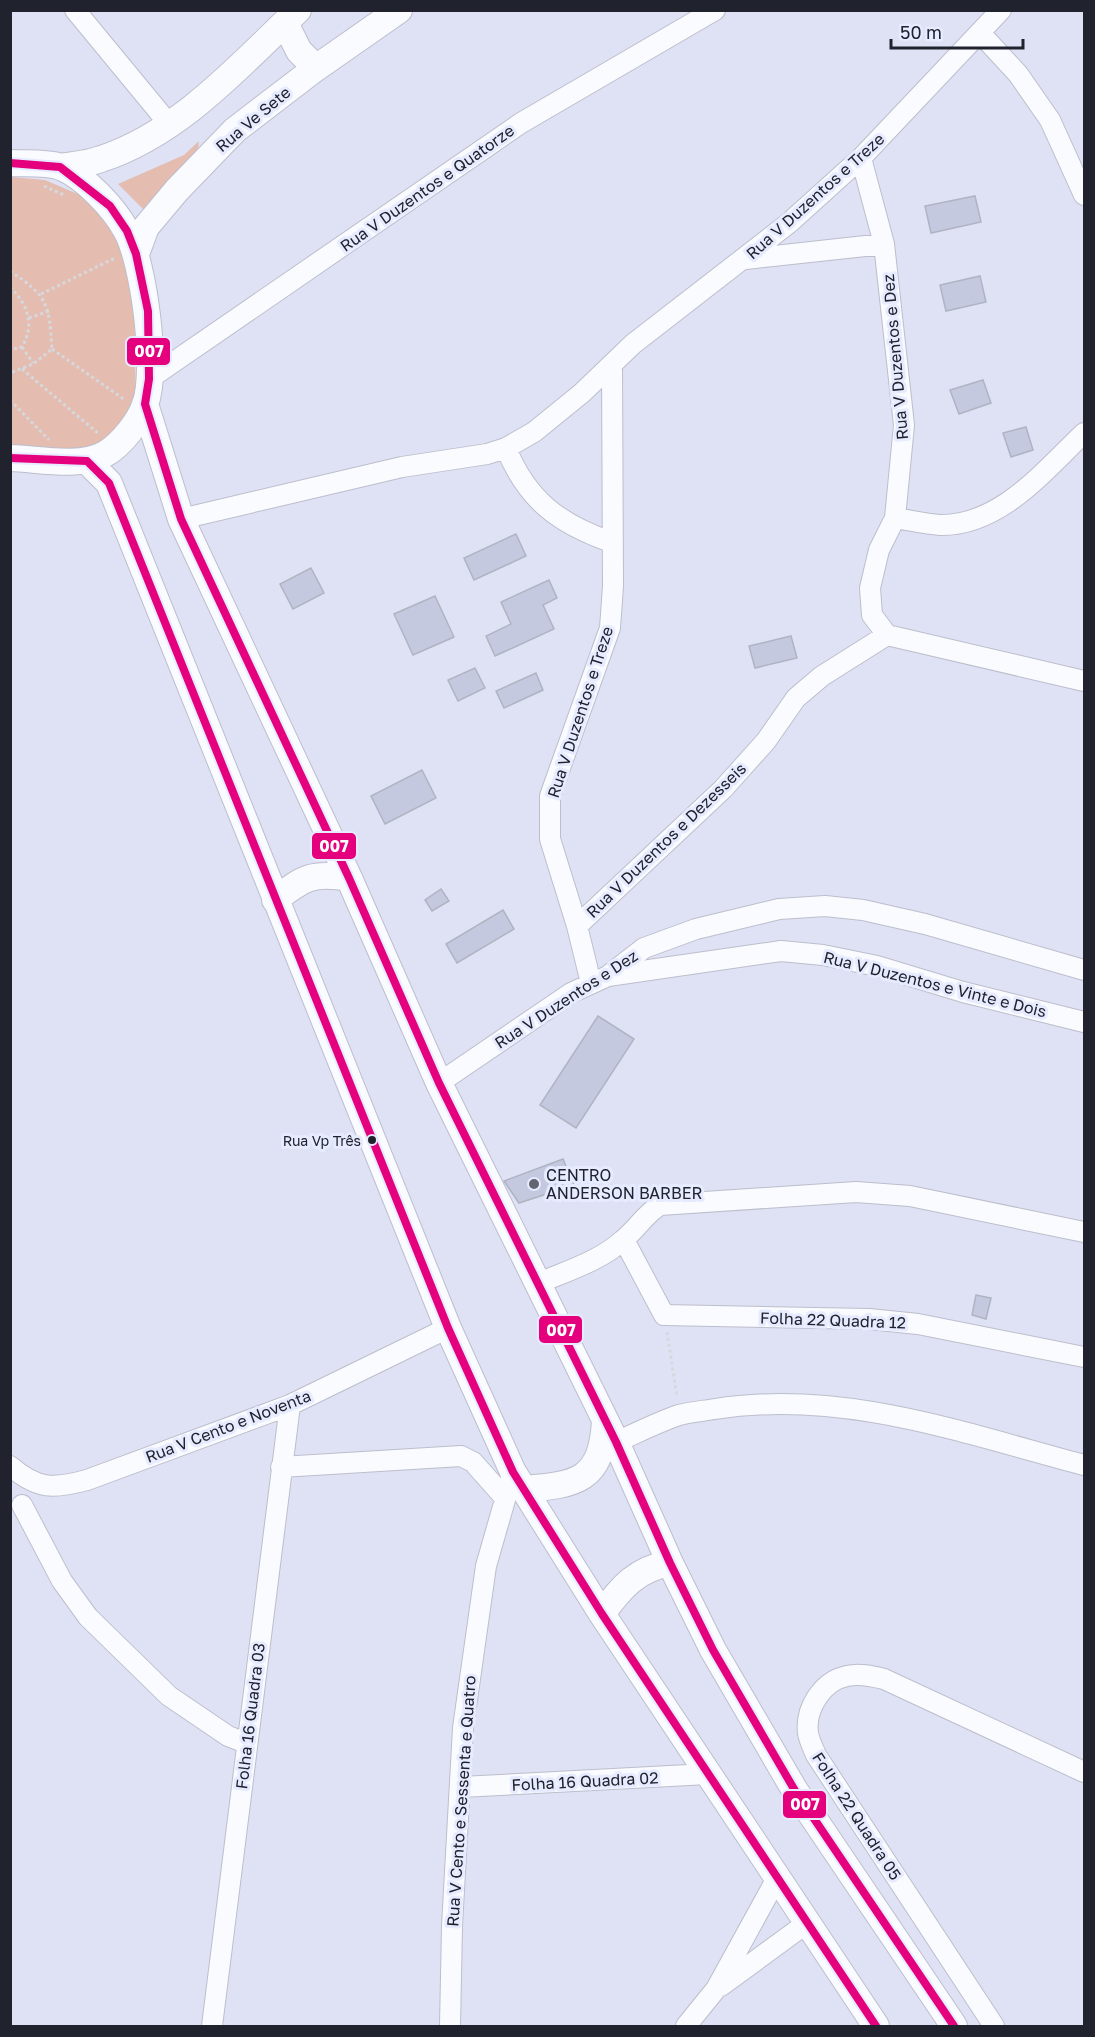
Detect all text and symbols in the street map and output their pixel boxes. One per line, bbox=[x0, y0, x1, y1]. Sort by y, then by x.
scale bar bbox=[891, 12, 1023, 50]
text: 50 m bbox=[900, 21, 942, 43]
street label: Rua Ve Sete bbox=[212, 82, 294, 156]
street label: Rua V Duzentos e Quatorze bbox=[336, 120, 518, 256]
street label: Rua V Duzentos e Treze bbox=[742, 129, 888, 263]
street label: Rua V Duzentos e Dez bbox=[878, 273, 912, 441]
line badge: 007 bbox=[126, 337, 171, 366]
text: 007 bbox=[134, 341, 164, 361]
street label: Rua V Duzentos e Treze bbox=[543, 624, 617, 800]
street label: Rua V Duzentos e Dezesseis bbox=[582, 758, 750, 922]
line badge: 007 bbox=[311, 832, 357, 860]
text: 007 bbox=[319, 836, 349, 856]
street label: Rua V Duzentos e Dez bbox=[491, 945, 641, 1053]
street label: Rua V Duzentos e Vinte e Dois bbox=[821, 947, 1049, 1021]
place label: Rua Vp Três bbox=[283, 1132, 361, 1149]
marker: Rua Vp Três bbox=[366, 1134, 378, 1146]
place label: CENTRO ANDERSON BARBER bbox=[546, 1165, 702, 1203]
marker: CENTRO ANDERSON BARBER bbox=[527, 1177, 541, 1191]
street label: Folha 22 Quadra 12 bbox=[760, 1307, 906, 1333]
line badge: 007 bbox=[538, 1315, 583, 1344]
text: 007 bbox=[546, 1320, 576, 1340]
street label: Rua V Cento e Noventa bbox=[142, 1385, 314, 1467]
street label: Folha 16 Quadra 03 bbox=[231, 1642, 269, 1790]
street label: Rua V Cento e Sessenta e Quatro bbox=[442, 1675, 480, 1927]
street label: Folha 22 Quadra 05 bbox=[808, 1748, 906, 1884]
street label: Folha 16 Quadra 02 bbox=[511, 1767, 659, 1795]
line badge: 007 bbox=[782, 1790, 827, 1819]
text: 007 bbox=[790, 1794, 820, 1814]

